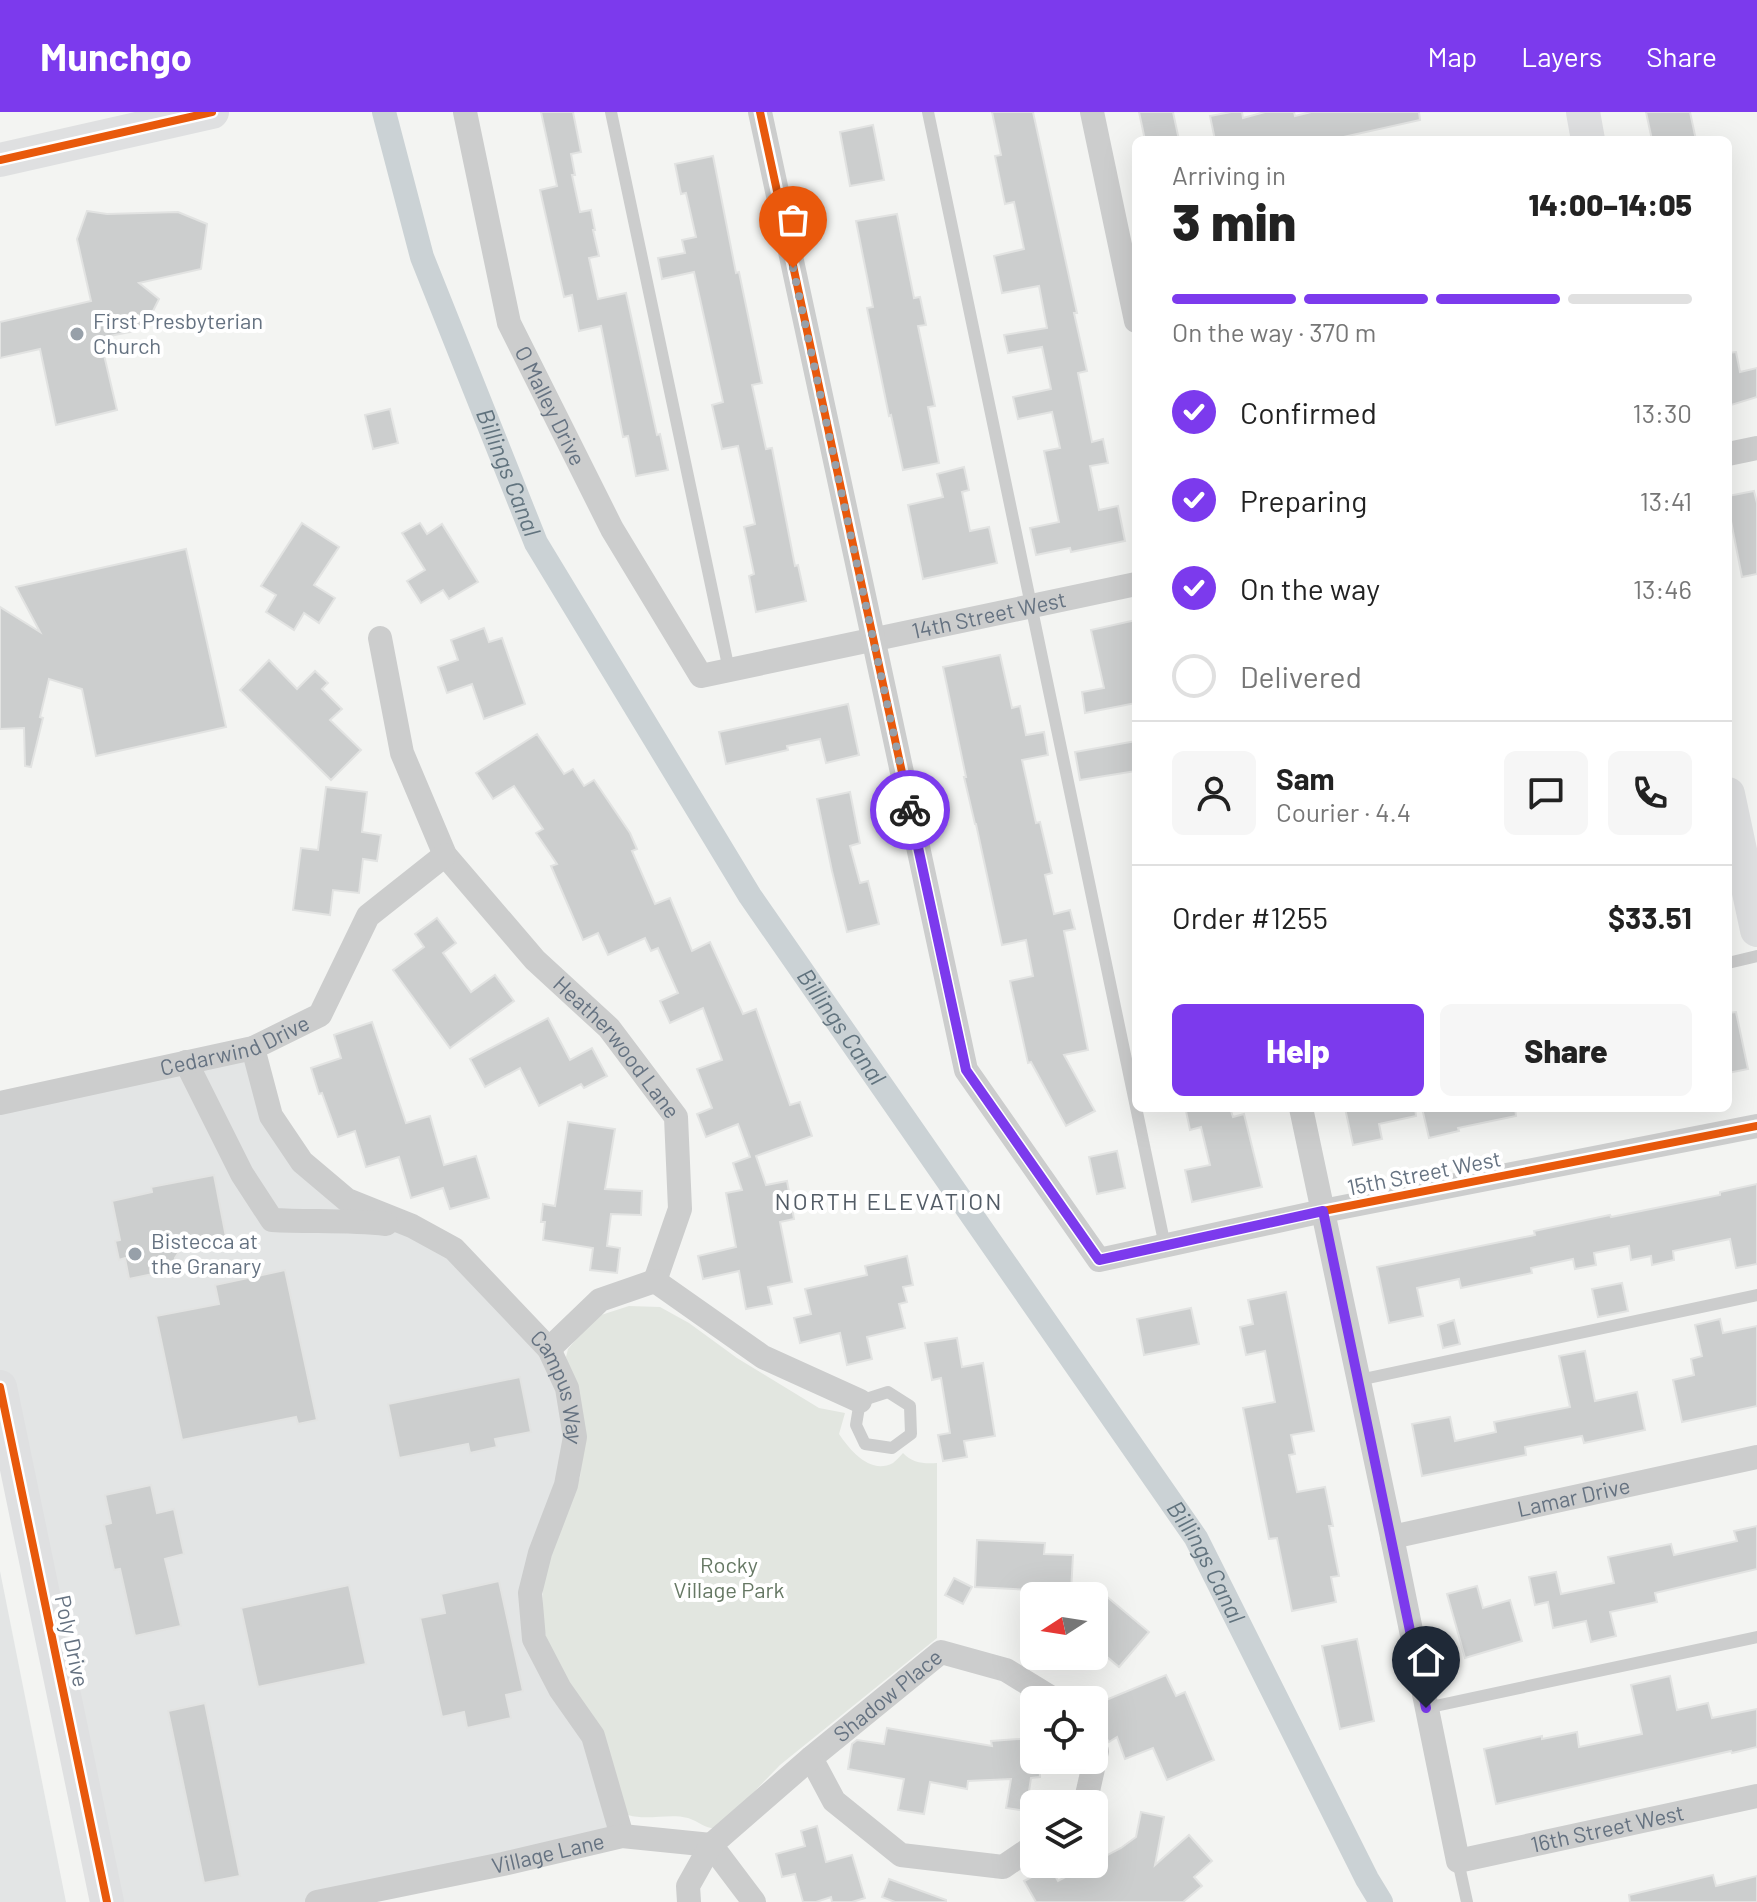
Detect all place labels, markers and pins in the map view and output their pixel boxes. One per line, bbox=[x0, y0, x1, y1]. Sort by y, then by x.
pin bbox=[759, 186, 827, 268]
place label: First Presbyterian Church bbox=[93, 307, 263, 358]
marker: First Presbyterian Church bbox=[68, 325, 86, 343]
place label: Bistecca at the Granary bbox=[151, 1227, 261, 1278]
marker: Bistecca at the Granary bbox=[126, 1245, 144, 1263]
pin bbox=[1392, 1626, 1460, 1708]

